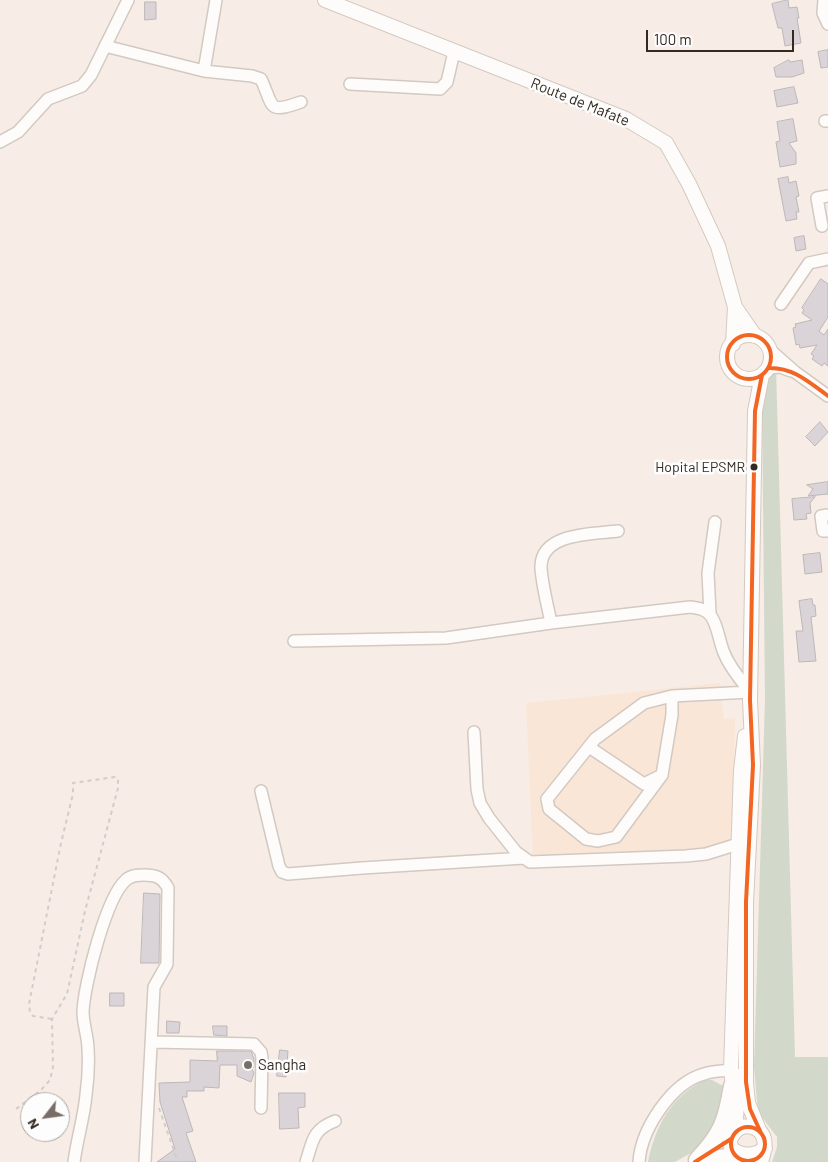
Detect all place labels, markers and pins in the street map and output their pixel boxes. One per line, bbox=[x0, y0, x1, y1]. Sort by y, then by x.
place label: Hopital EPSMR bbox=[655, 459, 745, 475]
marker: Hopital EPSMR bbox=[749, 462, 759, 472]
place label: Sangha bbox=[258, 1056, 306, 1074]
marker: Sangha bbox=[242, 1059, 254, 1071]

